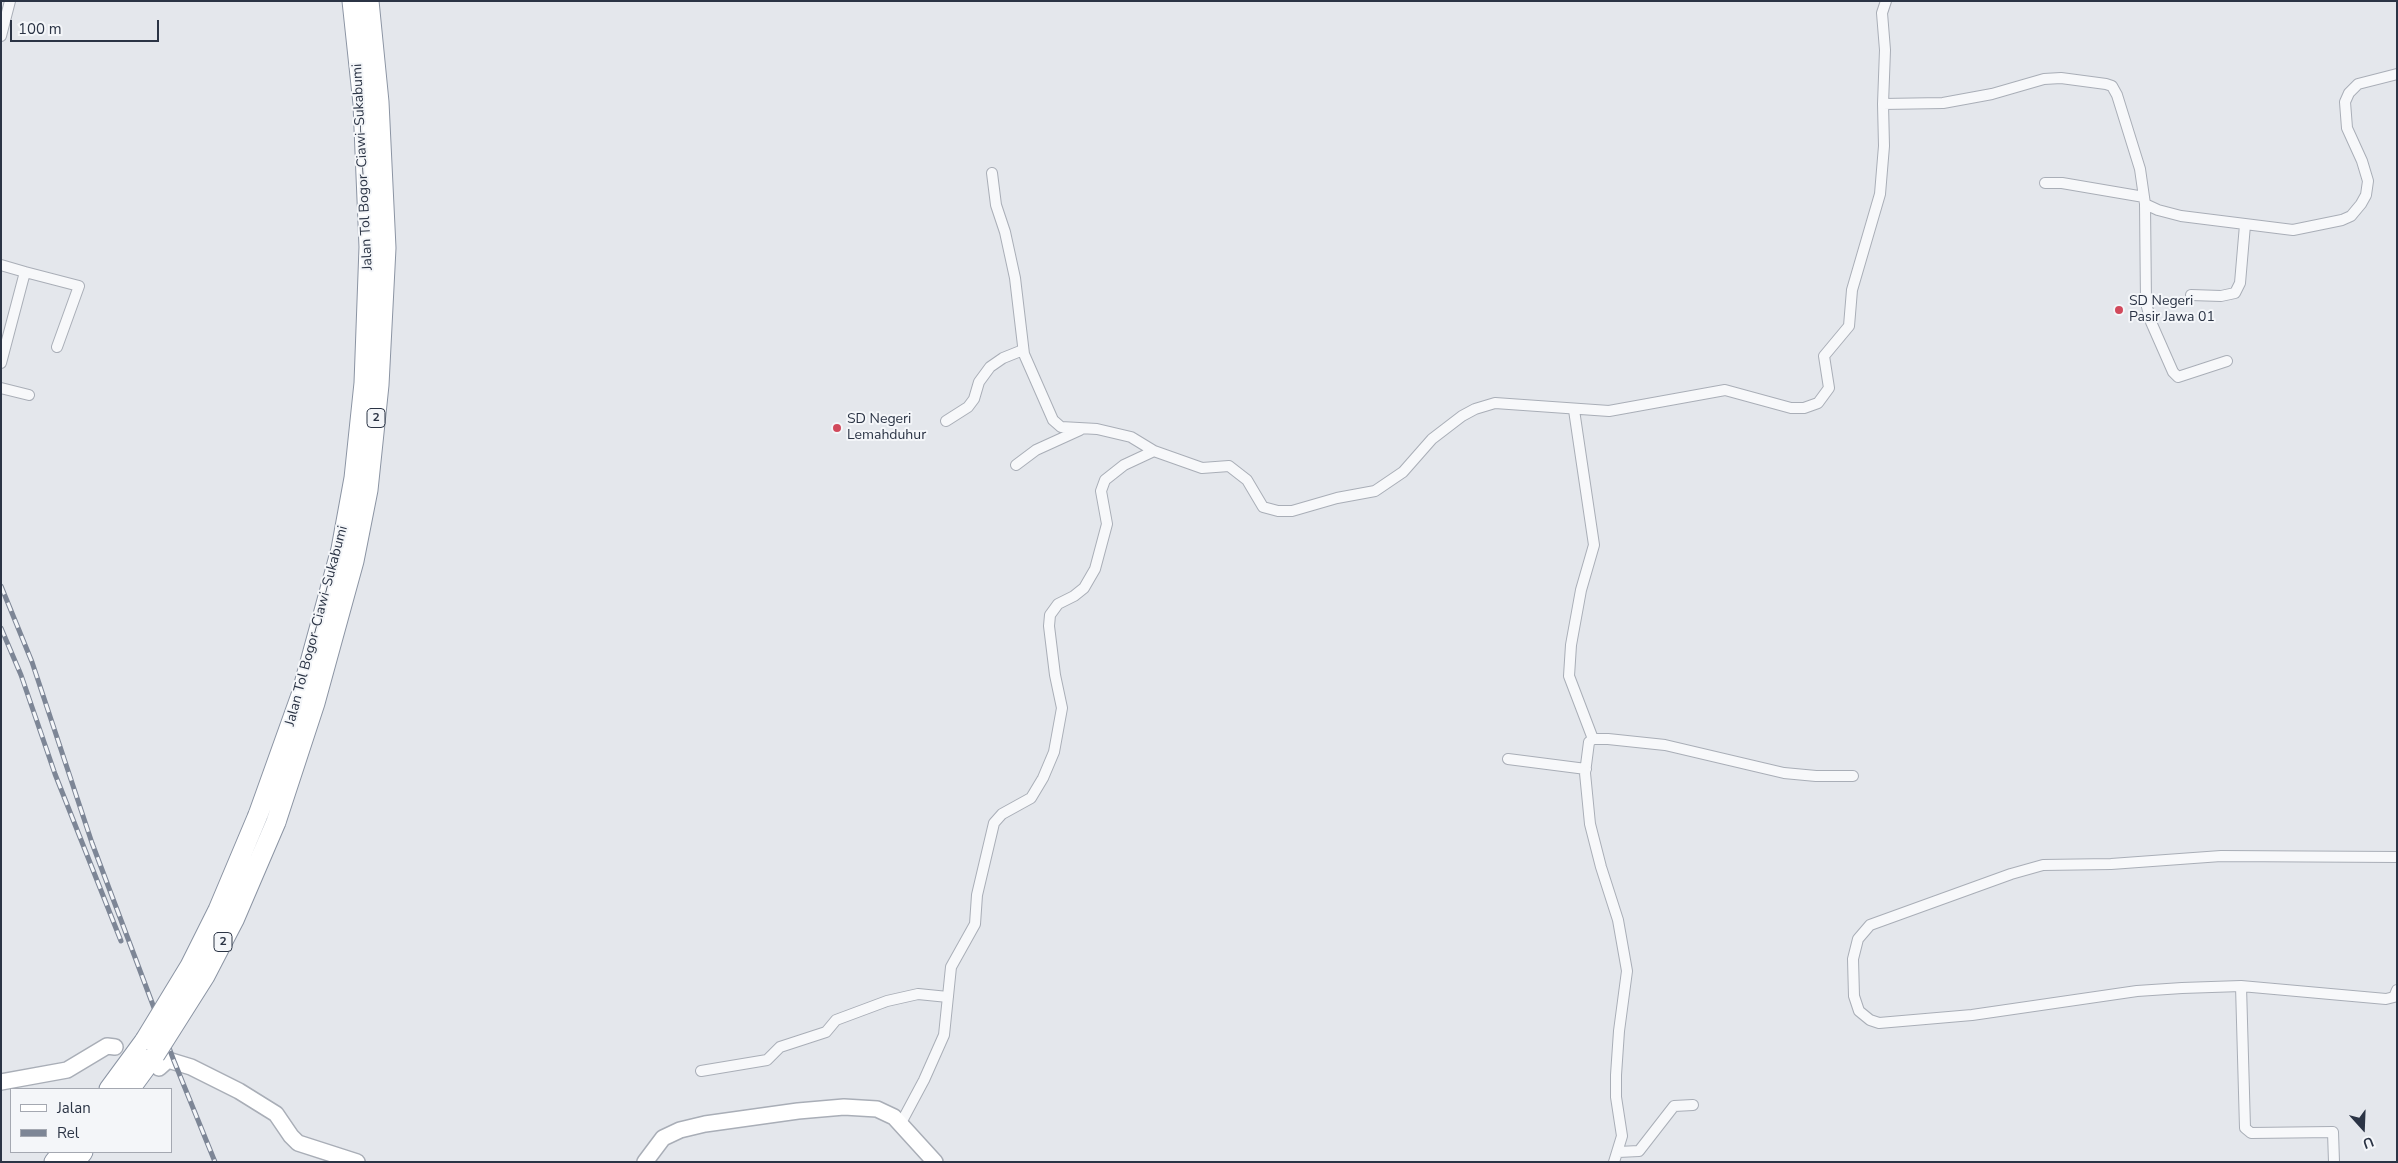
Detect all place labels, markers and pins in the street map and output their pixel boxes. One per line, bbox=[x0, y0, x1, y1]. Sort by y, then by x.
place label: SD Negeri Pasir Jawa 01 bbox=[2129, 294, 2215, 326]
marker: SD Negeri Pasir Jawa 01 bbox=[2113, 304, 2125, 316]
place label: SD Negeri Lemahduhur bbox=[847, 412, 926, 444]
marker: SD Negeri Lemahduhur bbox=[831, 422, 843, 434]

